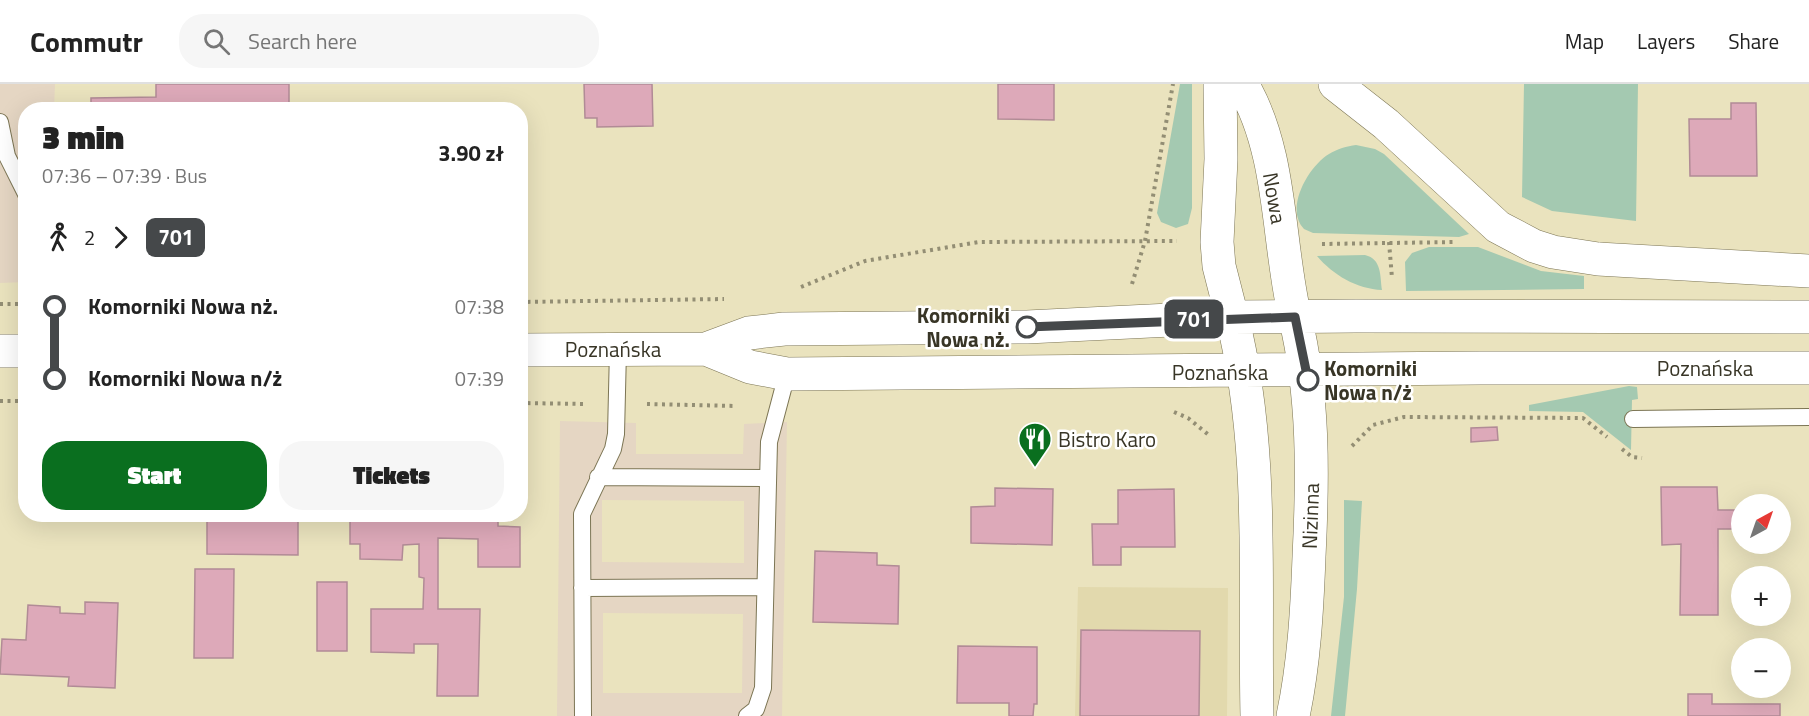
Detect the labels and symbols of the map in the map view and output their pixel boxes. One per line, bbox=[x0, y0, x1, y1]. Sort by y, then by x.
street label: Nowa bbox=[1255, 170, 1295, 227]
place label: Komorniki Nowa nż. bbox=[917, 299, 1010, 355]
line badge: 701 bbox=[1160, 300, 1228, 338]
marker: Komorniki Nowa nż. bbox=[1016, 316, 1038, 338]
street label: Poznańska bbox=[565, 333, 662, 365]
place label: Komorniki Nowa n/ż bbox=[1324, 352, 1417, 408]
street label: Poznańska bbox=[1657, 352, 1754, 384]
street label: Poznańska bbox=[1172, 356, 1269, 388]
marker: Komorniki Nowa n/ż bbox=[1297, 369, 1319, 391]
restaurant icon: Bistro Karo bbox=[1017, 421, 1053, 468]
place label: Bistro Karo bbox=[1058, 423, 1156, 455]
street label: Nizinna bbox=[1293, 482, 1327, 550]
north arrow bbox=[1731, 494, 1791, 554]

